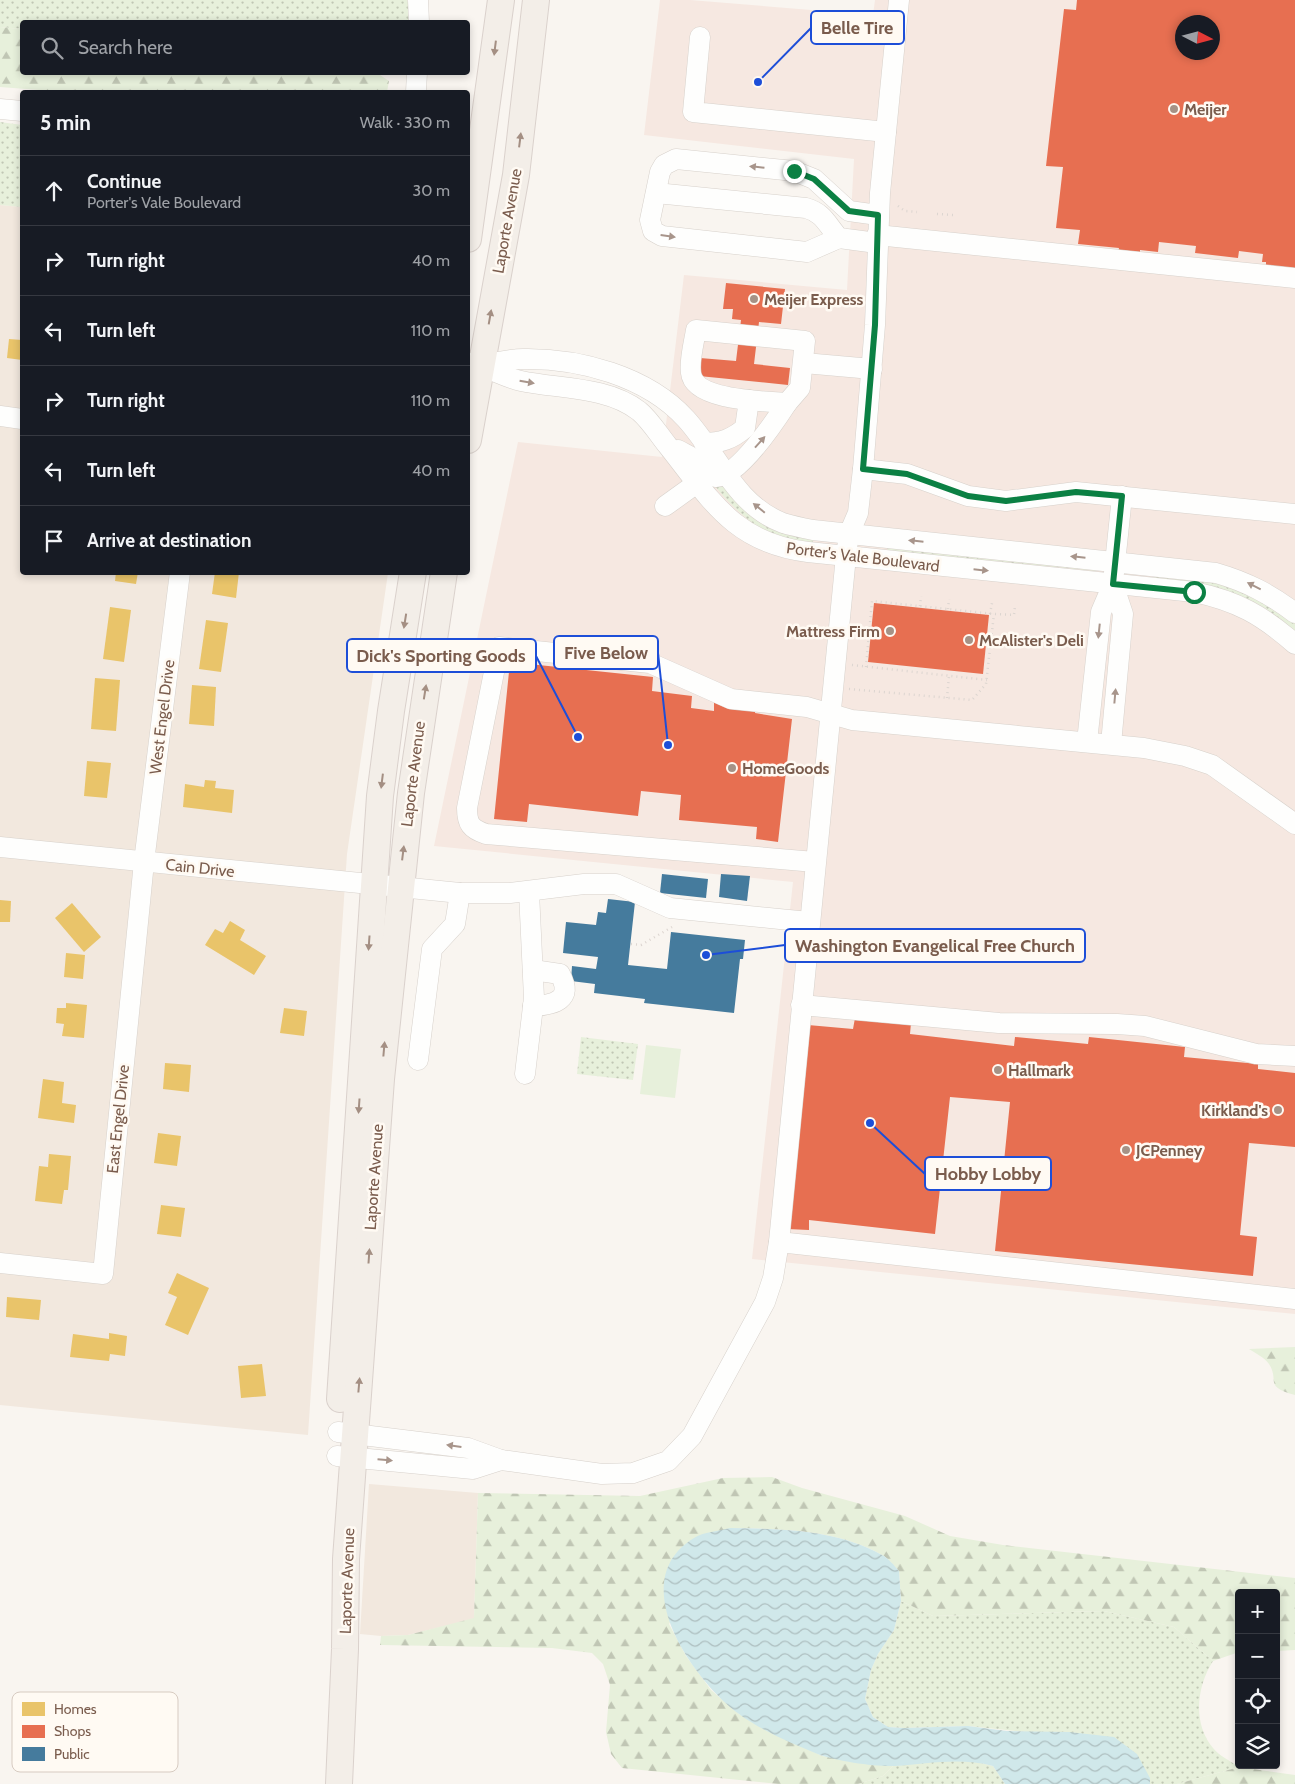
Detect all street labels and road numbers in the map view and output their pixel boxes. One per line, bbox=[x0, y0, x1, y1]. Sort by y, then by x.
street label: Laporte Avenue bbox=[488, 167, 526, 275]
street label: Porter's Vale Boulevard bbox=[785, 538, 941, 576]
street label: West Engel Drive bbox=[146, 659, 178, 775]
street label: Laporte Avenue bbox=[397, 720, 429, 828]
street label: Cain Drive bbox=[165, 855, 235, 881]
street label: East Engel Drive bbox=[103, 1064, 133, 1174]
street label: Laporte Avenue bbox=[361, 1123, 387, 1231]
street label: Laporte Avenue bbox=[336, 1528, 358, 1634]

